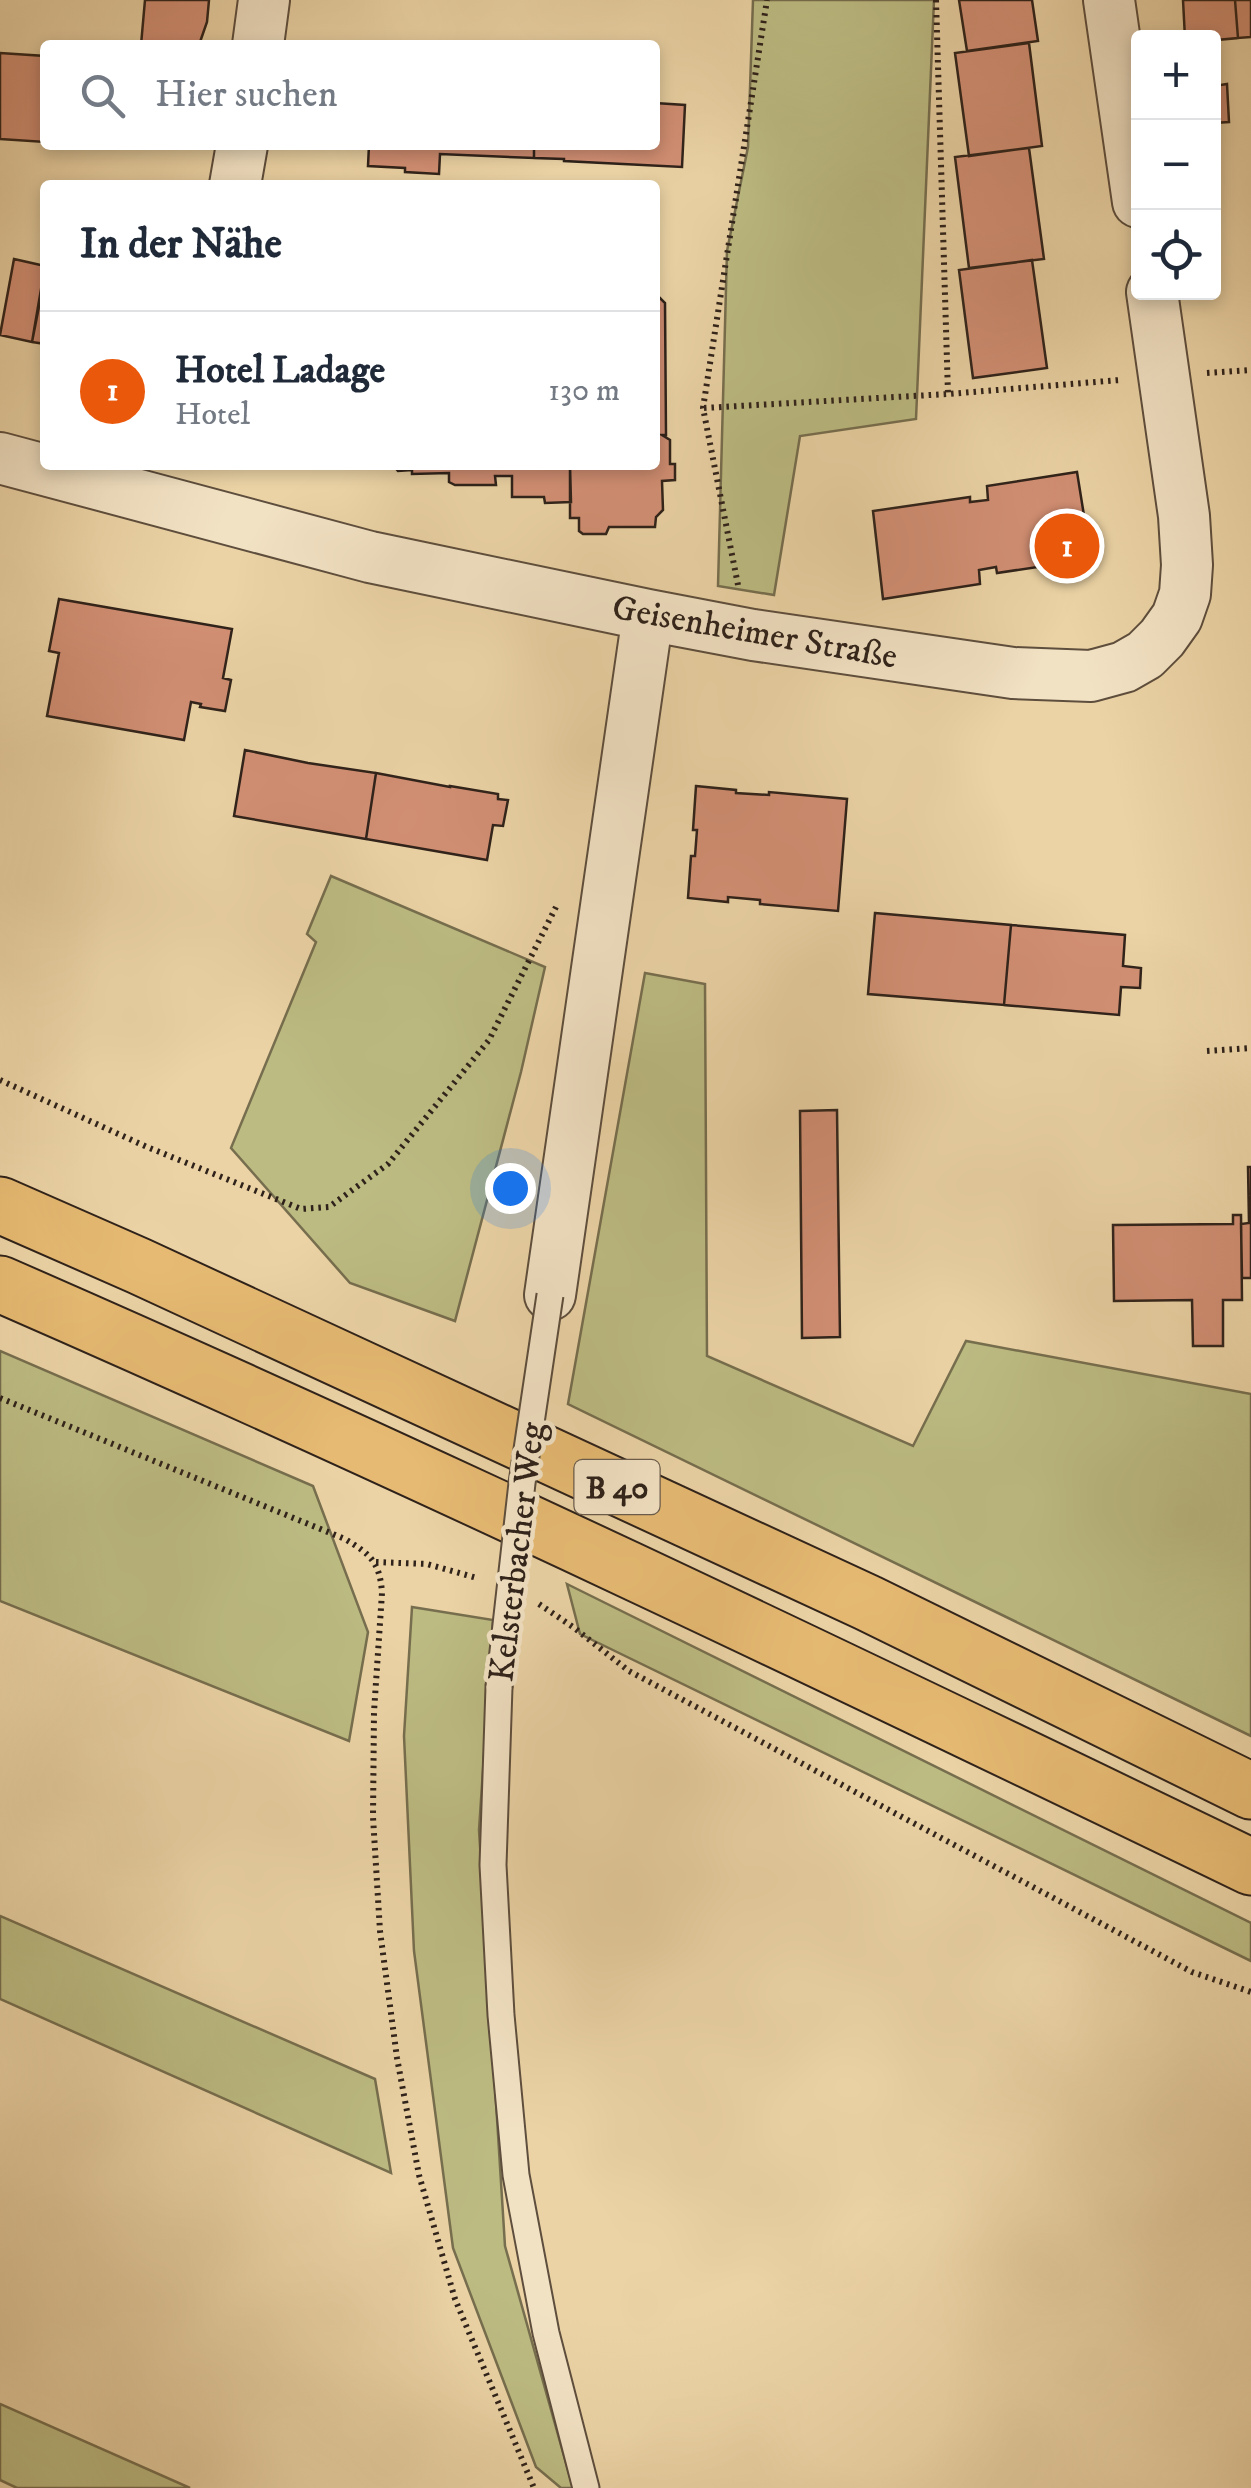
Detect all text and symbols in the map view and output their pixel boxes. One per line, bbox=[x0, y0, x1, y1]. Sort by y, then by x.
map controls bbox=[1131, 30, 1221, 300]
button: + bbox=[1131, 30, 1221, 120]
search box bbox=[40, 40, 660, 150]
icon: search bbox=[75, 68, 130, 123]
text: Hier suchen bbox=[155, 71, 338, 119]
button: − bbox=[1131, 120, 1221, 210]
button: locate bbox=[1131, 210, 1221, 300]
text: In der Nähe bbox=[80, 219, 282, 271]
text: Hotel Ladage bbox=[175, 347, 385, 395]
text: 1 bbox=[107, 371, 118, 411]
text: 130 m bbox=[548, 371, 620, 411]
text: Hotel bbox=[175, 395, 250, 435]
pin: 1 bbox=[1034, 508, 1100, 584]
street label: Geisenheimer Straße bbox=[609, 586, 901, 680]
your location bbox=[485, 1163, 536, 1214]
street label: Kelsterbacher Weg bbox=[480, 1419, 556, 1685]
road number: B 40 bbox=[574, 1460, 660, 1514]

